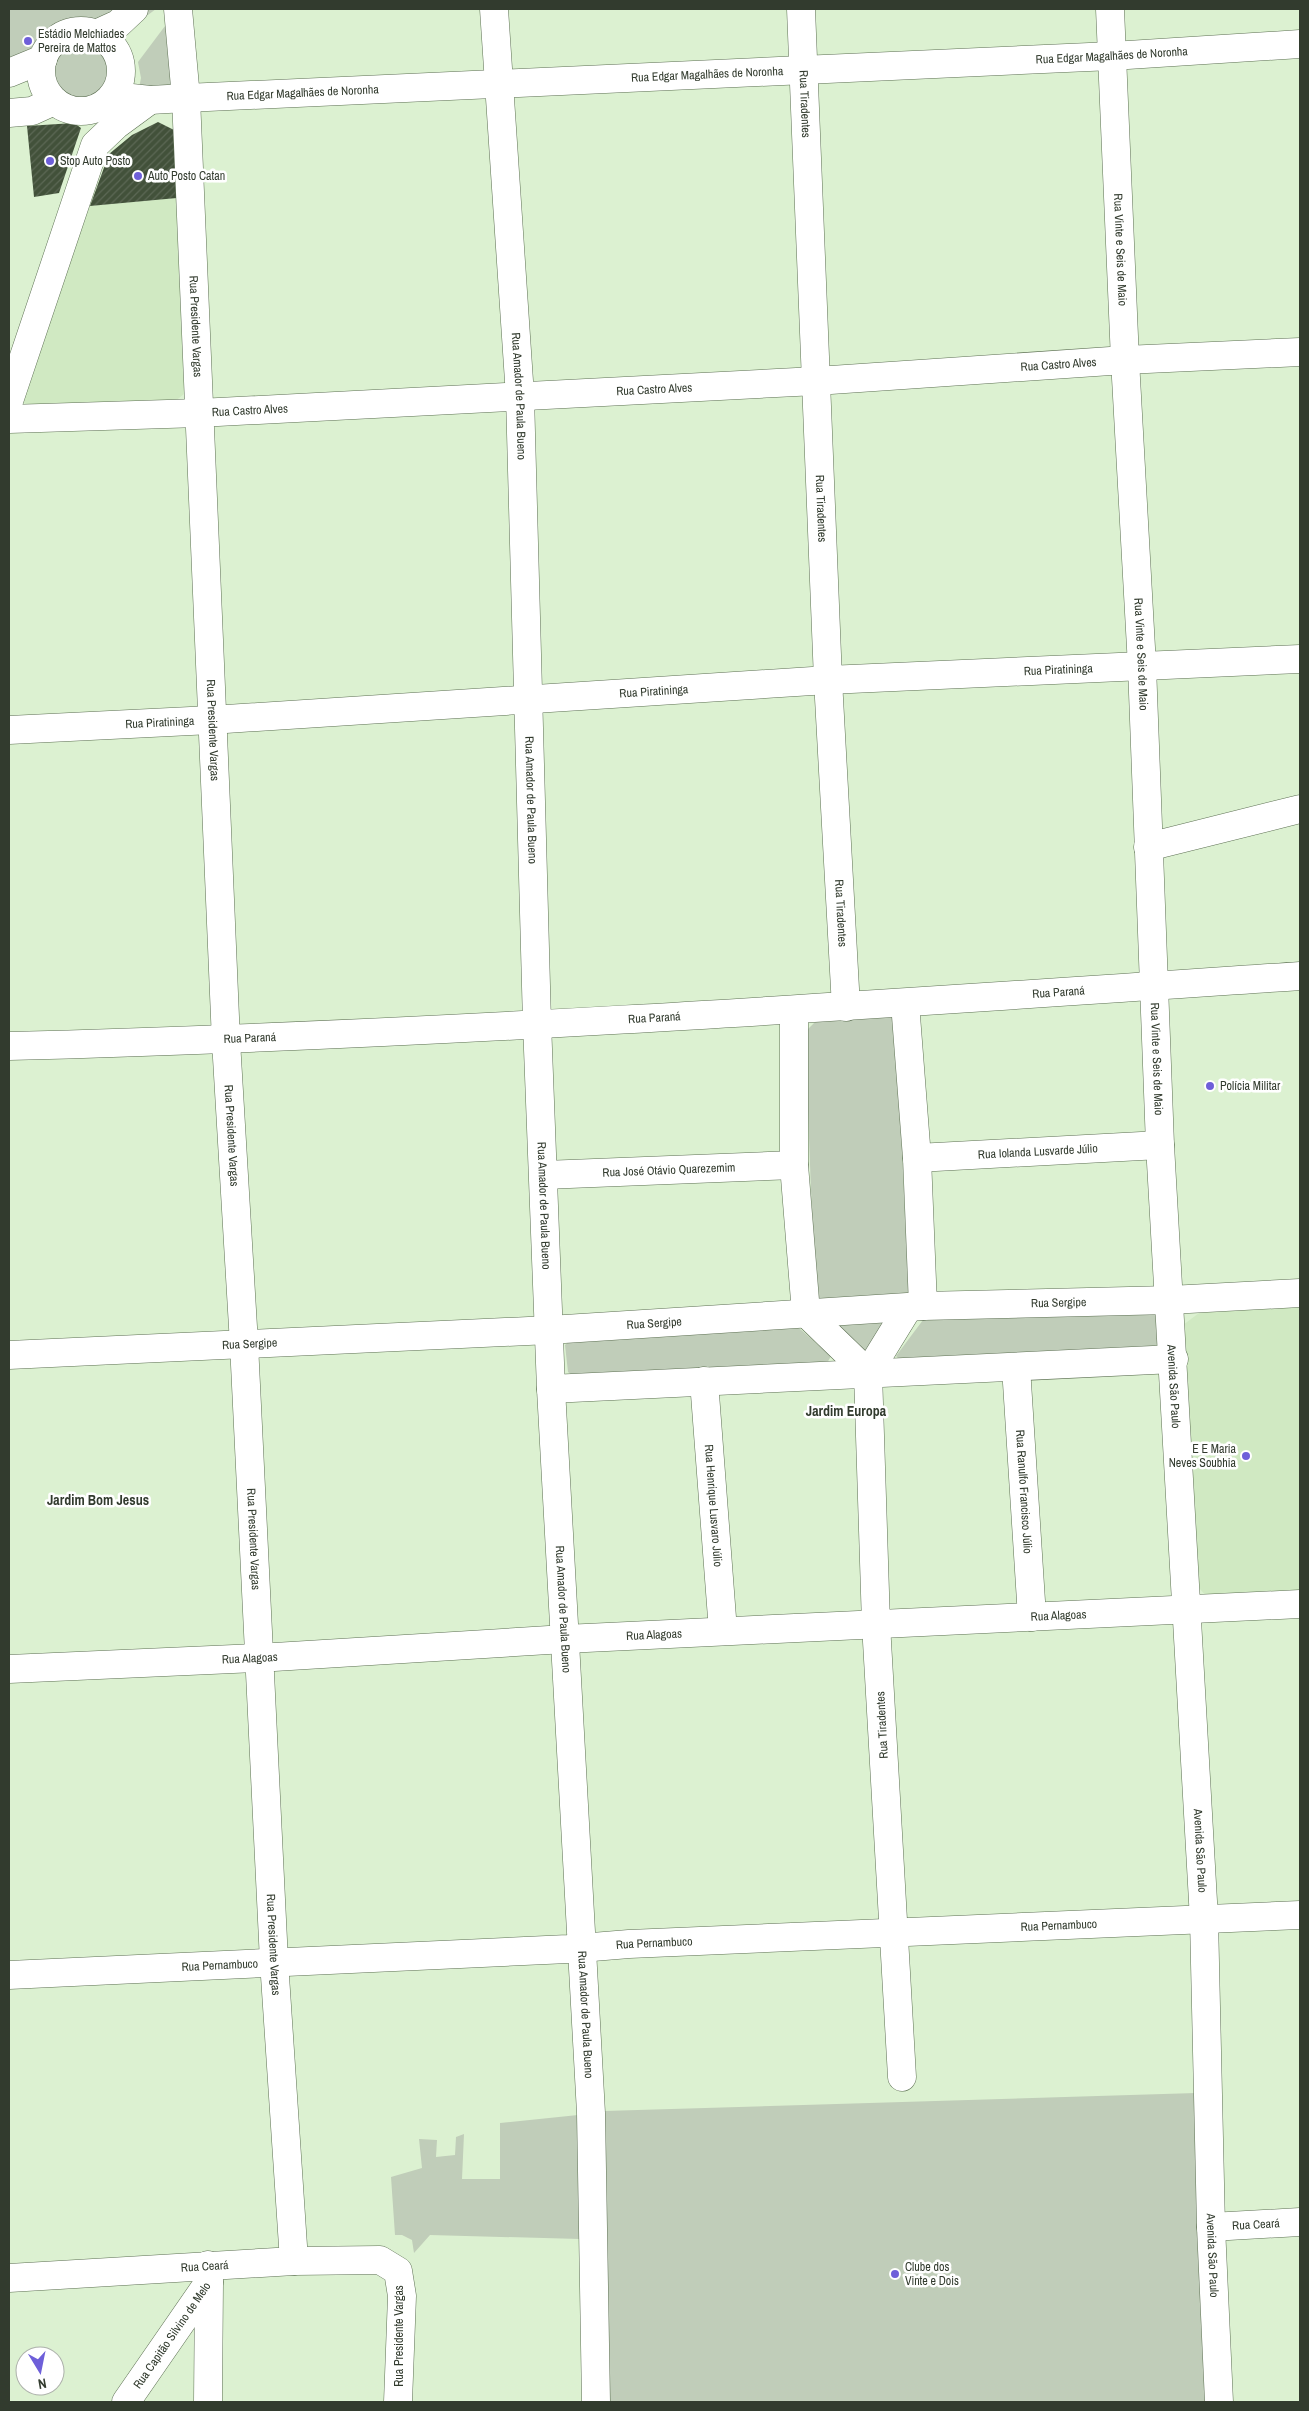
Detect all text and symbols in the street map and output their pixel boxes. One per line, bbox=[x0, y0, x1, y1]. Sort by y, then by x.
place label: Estádio Melchiades Pereira de Mattos bbox=[38, 26, 125, 56]
marker: Estádio Melchiades Pereira de Mattos bbox=[22, 35, 34, 47]
street label: Rua Edgar Magalhães de Noronha bbox=[1035, 43, 1189, 67]
street label: Rua Edgar Magalhães de Noronha bbox=[631, 63, 784, 86]
street label: Rua Tiradentes bbox=[795, 70, 814, 138]
street label: Rua Edgar Magalhães de Noronha bbox=[226, 81, 380, 104]
place label: Stop Auto Posto bbox=[60, 153, 131, 169]
marker: Stop Auto Posto bbox=[44, 155, 56, 167]
place label: Auto Posto Catan bbox=[147, 168, 225, 184]
marker: Auto Posto Catan bbox=[132, 170, 144, 182]
street label: Rua Vinte e Seis de Maio bbox=[1110, 193, 1131, 306]
street label: Rua Presidente Vargas bbox=[186, 275, 206, 378]
street label: Rua Amador de Paula Bueno bbox=[508, 332, 530, 460]
street label: Rua Castro Alves bbox=[1020, 354, 1097, 375]
street label: Rua Castro Alves bbox=[616, 379, 693, 399]
street label: Rua Castro Alves bbox=[211, 400, 288, 420]
street label: Rua Tiradentes bbox=[812, 475, 830, 543]
street label: Rua Vinte e Seis de Maio bbox=[1130, 597, 1152, 711]
street label: Rua Piratininga bbox=[1023, 660, 1094, 679]
street label: Rua Presidente Vargas bbox=[203, 679, 223, 781]
street label: Rua Piratininga bbox=[619, 681, 689, 702]
street label: Rua Piratininga bbox=[125, 713, 195, 732]
street label: Rua Amador de Paula Bueno bbox=[521, 736, 541, 864]
street label: Rua Tiradentes bbox=[831, 879, 851, 947]
street label: Rua Paraná bbox=[1032, 982, 1086, 1002]
street label: Rua Vinte e Seis de Maio bbox=[1147, 1002, 1167, 1116]
street label: Rua Paraná bbox=[628, 1008, 682, 1027]
street label: Rua Paraná bbox=[223, 1029, 277, 1047]
place label: Polícia Militar bbox=[1220, 1078, 1281, 1094]
marker: Polícia Militar bbox=[1204, 1080, 1216, 1092]
street label: Rua Presidente Vargas bbox=[221, 1084, 243, 1187]
street label: Rua Iolanda Lusvarde Júlio bbox=[977, 1140, 1098, 1163]
street label: Rua Amador de Paula Bueno bbox=[534, 1142, 554, 1270]
street label: Rua José Otávio Quarezemim bbox=[602, 1159, 736, 1181]
street label: Rua Sergipe bbox=[1031, 1294, 1086, 1311]
street label: Rua Sergipe bbox=[626, 1313, 682, 1333]
street label: Rua Sergipe bbox=[222, 1335, 278, 1353]
street label: Avenida São Paulo bbox=[1163, 1343, 1184, 1429]
district label: Jardim Europa bbox=[806, 1402, 887, 1420]
street label: Rua Ranulfo Francisco Júlio bbox=[1012, 1429, 1036, 1554]
place label: E E Maria Neves Soubhia bbox=[1169, 1441, 1237, 1471]
street label: Rua Henrique Lusvaro Júlio bbox=[701, 1444, 726, 1567]
marker: E E Maria Neves Soubhia bbox=[1240, 1450, 1252, 1462]
street label: Rua Presidente Vargas bbox=[243, 1488, 264, 1590]
district label: Jardim Bom Jesus bbox=[47, 1491, 149, 1509]
street label: Rua Amador de Paula Bueno bbox=[552, 1545, 575, 1674]
street label: Rua Alagoas bbox=[1030, 1606, 1087, 1625]
street label: Rua Alagoas bbox=[626, 1625, 682, 1644]
street label: Rua Alagoas bbox=[221, 1649, 278, 1668]
street label: Rua Tiradentes bbox=[872, 1691, 892, 1759]
street label: Avenida São Paulo bbox=[1190, 1807, 1210, 1893]
street label: Rua Presidente Vargas bbox=[263, 1893, 284, 1996]
street label: Rua Pernambuco bbox=[1020, 1916, 1097, 1935]
street label: Rua Pernambuco bbox=[615, 1933, 693, 1953]
street label: Rua Amador de Paula Bueno bbox=[574, 1950, 597, 2079]
street label: Rua Pernambuco bbox=[181, 1955, 258, 1975]
street label: Avenida São Paulo bbox=[1203, 2212, 1222, 2298]
street label: Rua Ceará bbox=[1232, 2215, 1281, 2234]
street label: Rua Ceará bbox=[180, 2257, 229, 2276]
place label: Clube dos Vinte e Dois bbox=[905, 2259, 959, 2289]
marker: Clube dos Vinte e Dois bbox=[889, 2268, 901, 2280]
street label: Rua Capitão Silvino de Melo bbox=[130, 2279, 215, 2392]
street label: Rua Presidente Vargas bbox=[391, 2285, 407, 2387]
north arrow bbox=[15, 2346, 65, 2396]
text: N bbox=[37, 2374, 48, 2393]

